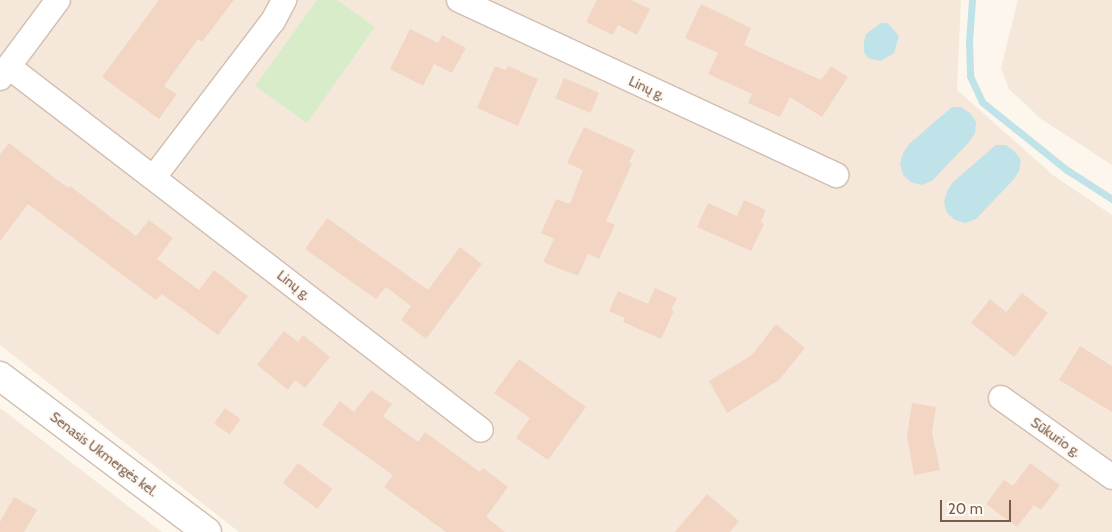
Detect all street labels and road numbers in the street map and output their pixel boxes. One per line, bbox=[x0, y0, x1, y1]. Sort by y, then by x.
street label: Linų g. bbox=[626, 72, 668, 104]
street label: Linų g. bbox=[274, 267, 314, 303]
street label: Senasis Ukmergės kel. bbox=[47, 408, 161, 500]
street label: Sūkurio g. bbox=[1028, 414, 1084, 460]

